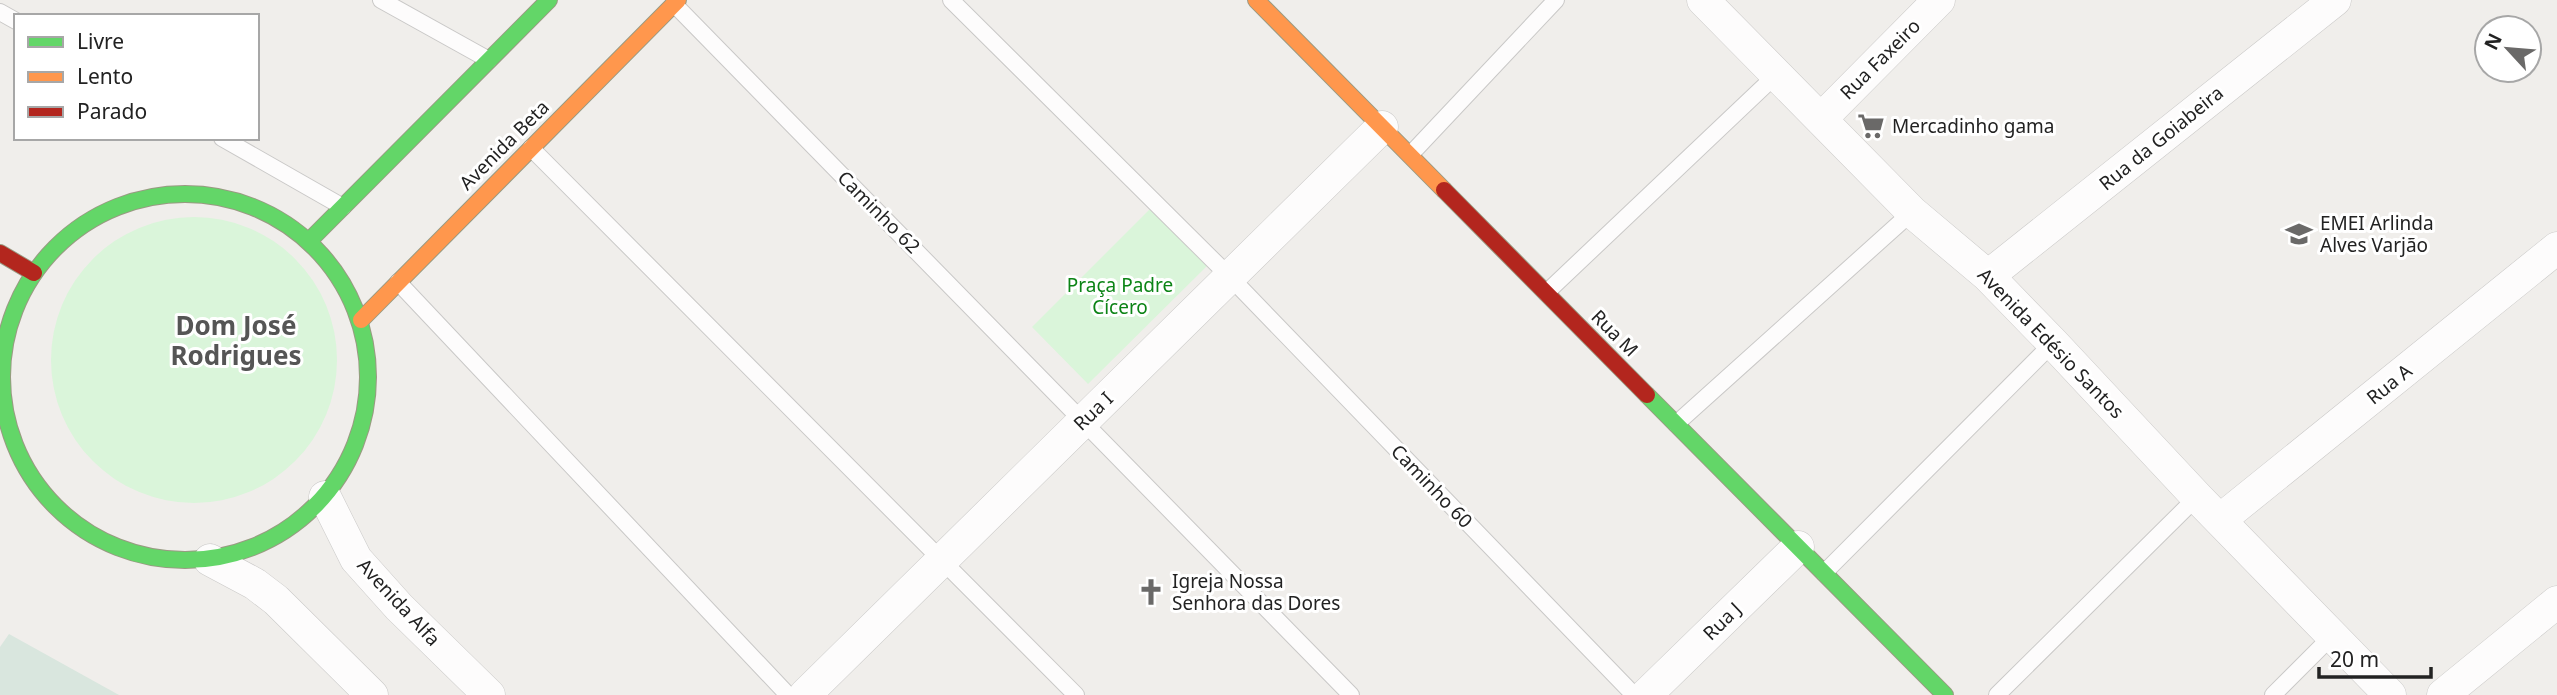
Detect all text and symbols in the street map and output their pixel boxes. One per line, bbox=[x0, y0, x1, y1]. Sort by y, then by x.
street label: Rua Faxeiro bbox=[1834, 13, 1926, 105]
legend bbox=[14, 14, 259, 140]
north arrow bbox=[2473, 14, 2543, 84]
text: Livre bbox=[77, 27, 124, 55]
text: N bbox=[2478, 29, 2508, 54]
text: Lento bbox=[77, 62, 133, 90]
street label: Rua da Goiabeira bbox=[2093, 80, 2229, 196]
street label: Avenida Beta bbox=[453, 94, 555, 196]
text: Parado bbox=[77, 97, 147, 125]
supermarket icon: Mercadinho gama bbox=[1856, 111, 1886, 141]
place label: Mercadinho gama bbox=[1892, 113, 2054, 139]
street label: Caminho 62 bbox=[832, 165, 926, 259]
place label: EMEI Arlinda Alves Varjão bbox=[2320, 210, 2434, 258]
school or university icon: EMEI Arlinda Alves Varjão bbox=[2284, 219, 2314, 249]
street label: Avenida Edésio Santos bbox=[1972, 262, 2130, 424]
park label: Praça Padre Cícero bbox=[1067, 272, 1173, 320]
street label: Rua M bbox=[1586, 304, 1644, 362]
district label: Dom José Rodrigues bbox=[170, 307, 302, 373]
street label: Rua A bbox=[2361, 357, 2418, 410]
street label: Rua I bbox=[1068, 386, 1118, 436]
street label: Caminho 60 bbox=[1385, 438, 1479, 534]
street label: Avenida Alfa bbox=[352, 553, 446, 651]
place label: Igreja Nossa Senhora das Dores bbox=[1172, 568, 1340, 616]
church icon: Igreja Nossa Senhora das Dores bbox=[1136, 577, 1166, 607]
street label: Rua J bbox=[1697, 596, 1747, 646]
scale bar bbox=[2319, 636, 2431, 680]
text: 20 m bbox=[2330, 645, 2379, 673]

